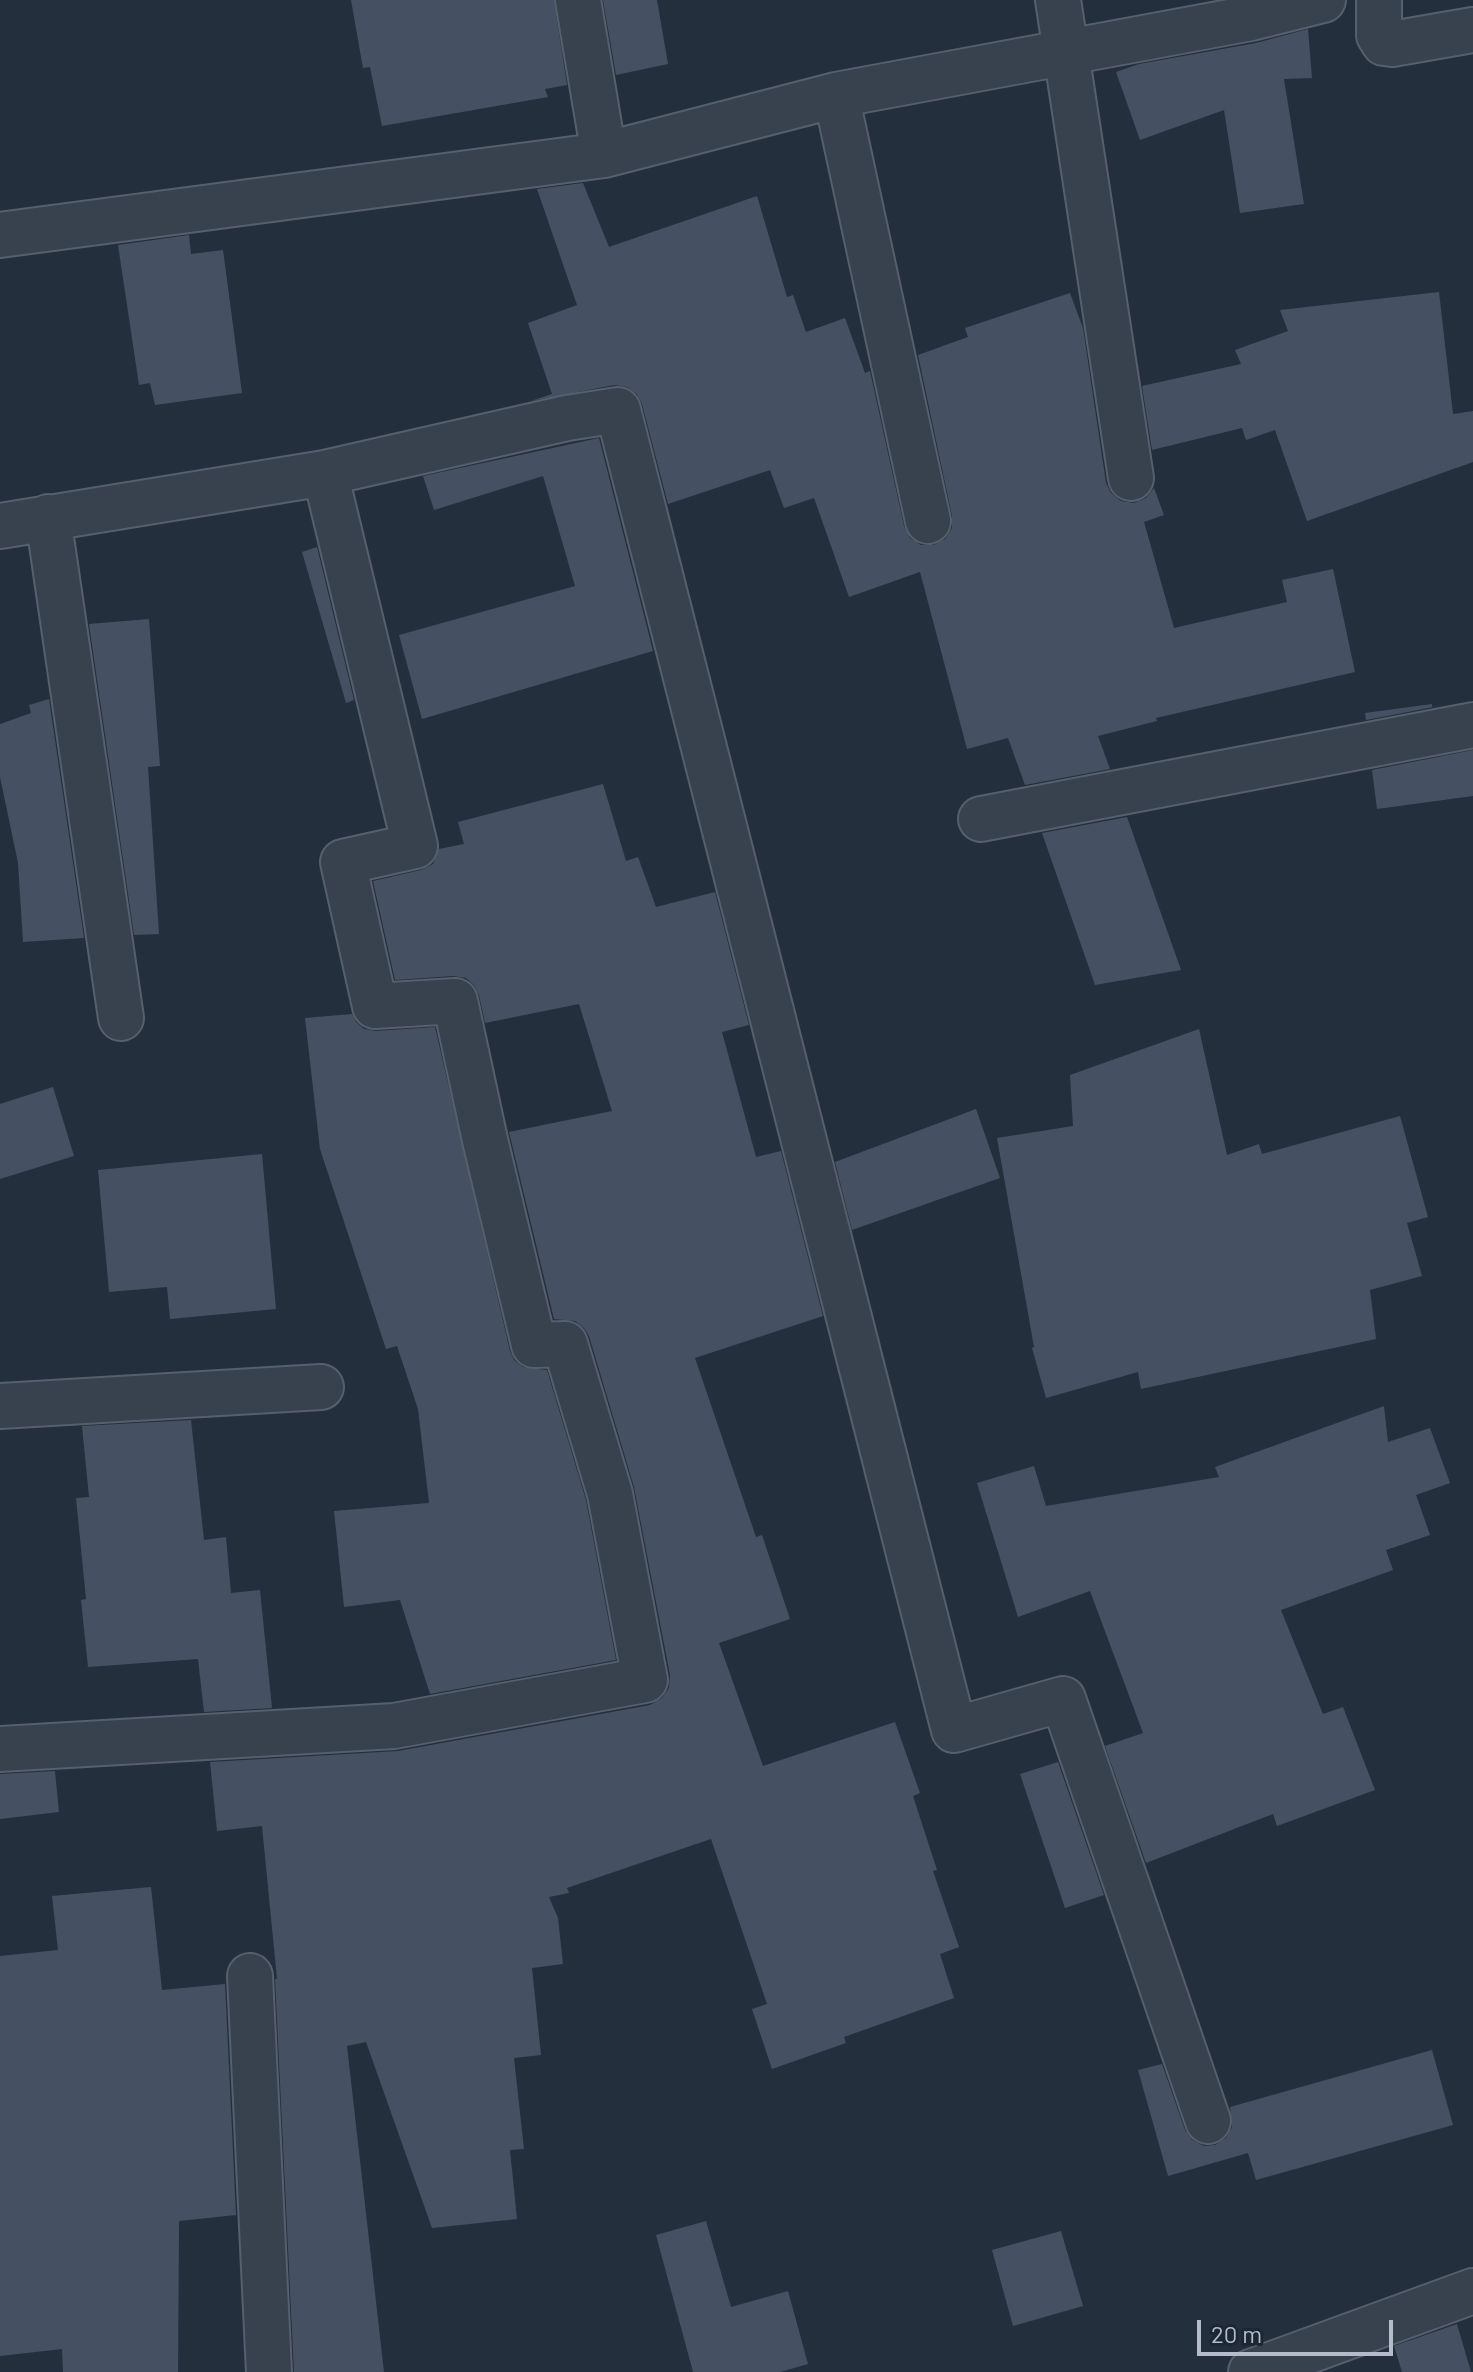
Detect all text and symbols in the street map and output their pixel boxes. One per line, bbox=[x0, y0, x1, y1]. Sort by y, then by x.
scale bar bbox=[1201, 2304, 1397, 2354]
text: 20 m bbox=[1211, 2319, 1262, 2348]

